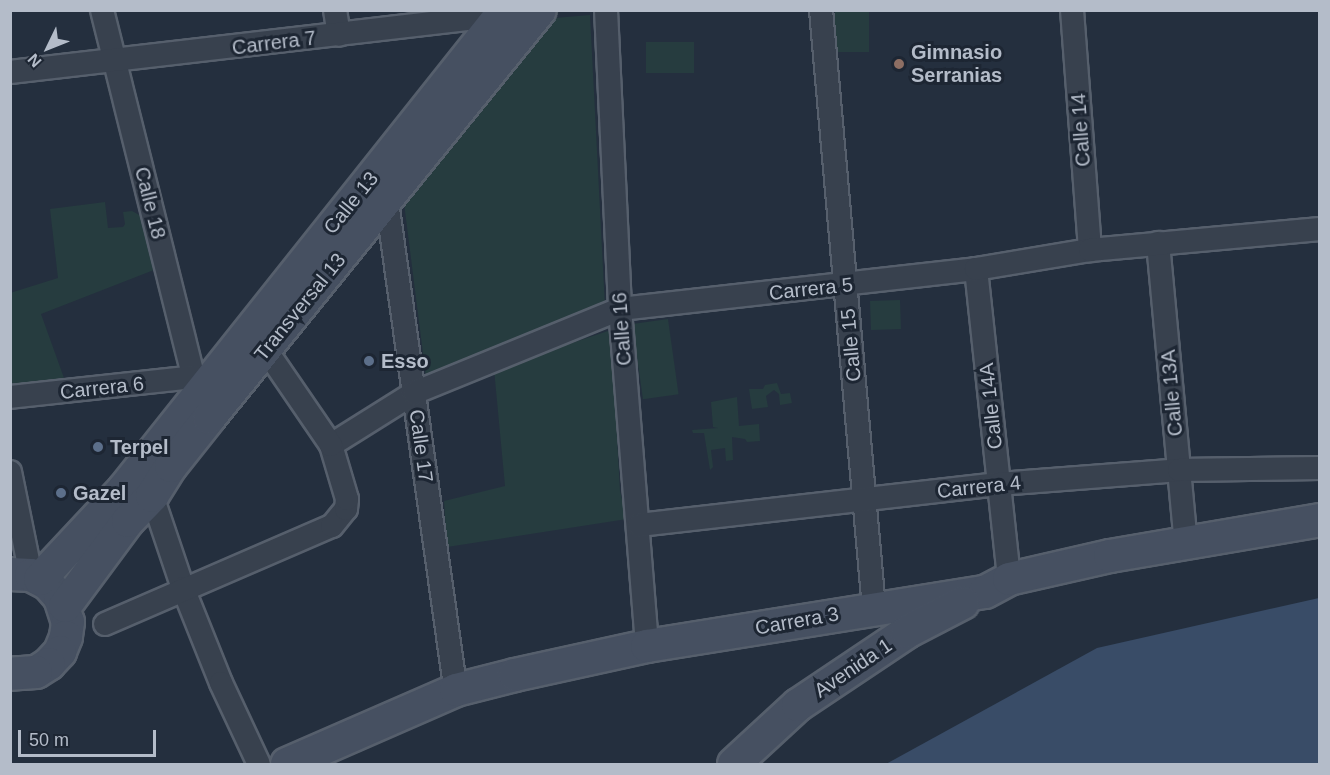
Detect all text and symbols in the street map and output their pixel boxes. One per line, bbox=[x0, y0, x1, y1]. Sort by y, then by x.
north arrow bbox=[18, 18, 78, 78]
street label: Carrera 7 bbox=[231, 26, 317, 60]
place label: Gimnasio Serranias bbox=[911, 40, 1002, 87]
text: N bbox=[24, 51, 45, 71]
marker: Gimnasio Serranias bbox=[892, 57, 906, 71]
street label: Calle 14 bbox=[1066, 93, 1096, 167]
street label: Calle 18 bbox=[129, 164, 171, 242]
street label: Calle 13 bbox=[319, 167, 383, 239]
street label: Transversal 13 bbox=[249, 248, 351, 366]
street label: Carrera 5 bbox=[768, 273, 854, 305]
street label: Calle 16 bbox=[607, 292, 637, 366]
street label: Calle 15 bbox=[836, 307, 866, 383]
place label: Esso bbox=[381, 349, 429, 373]
street label: Calle 13A bbox=[1156, 349, 1188, 437]
marker: Esso bbox=[362, 354, 376, 368]
street label: Calle 14A bbox=[975, 362, 1007, 450]
street label: Carrera 6 bbox=[59, 372, 145, 404]
street label: Calle 17 bbox=[404, 408, 438, 484]
place label: Terpel bbox=[110, 435, 169, 459]
marker: Terpel bbox=[91, 440, 105, 454]
street label: Carrera 4 bbox=[936, 471, 1022, 503]
place label: Gazel bbox=[73, 481, 126, 505]
marker: Gazel bbox=[54, 486, 68, 500]
street label: Carrera 3 bbox=[753, 602, 841, 640]
street label: Avenida 1 bbox=[810, 633, 896, 703]
scale bar bbox=[21, 718, 159, 756]
text: 50 m bbox=[29, 730, 69, 750]

